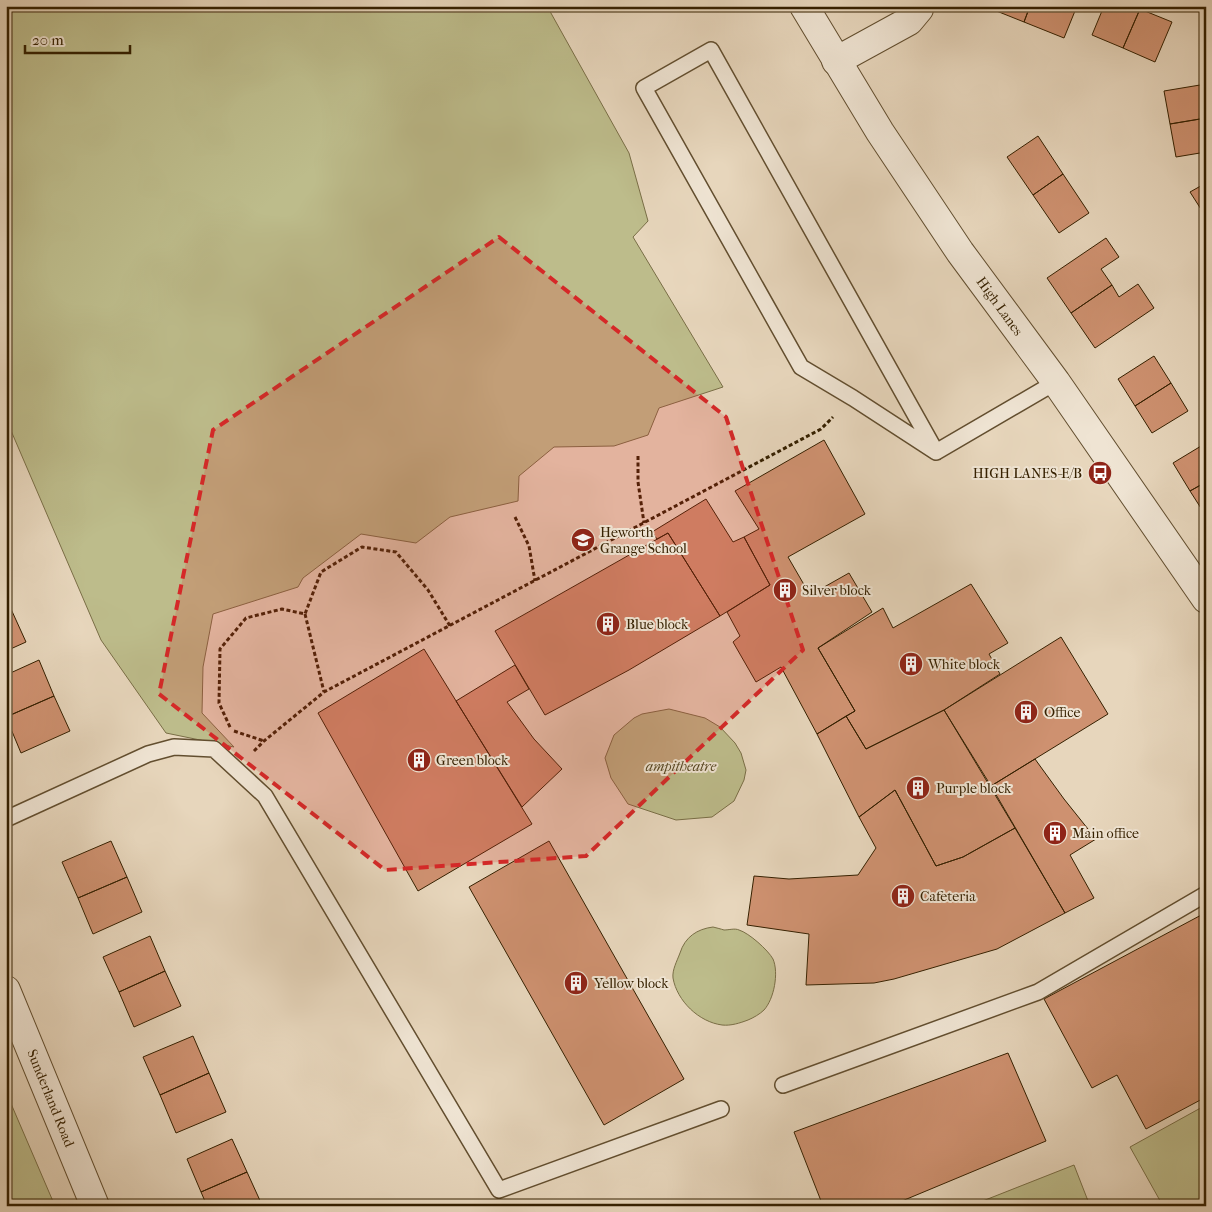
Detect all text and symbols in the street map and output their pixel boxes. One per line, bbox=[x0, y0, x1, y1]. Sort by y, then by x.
scale bar bbox=[25, 22, 130, 54]
text: 20 m bbox=[32, 31, 64, 49]
street label: High Lanes bbox=[973, 274, 1027, 339]
bus stop icon: HIGH LANES-E/B bbox=[1087, 460, 1113, 486]
place label: HIGH LANES-E/B bbox=[973, 465, 1082, 482]
place label: Heworth Grange School bbox=[600, 524, 687, 557]
school or university icon: Heworth Grange School bbox=[570, 527, 596, 553]
building icon: Silver block bbox=[772, 577, 798, 603]
place label: Silver block bbox=[802, 582, 872, 599]
building icon: Blue block bbox=[595, 611, 621, 637]
place label: Blue block bbox=[626, 616, 689, 633]
building icon: White block bbox=[898, 651, 924, 677]
place label: White block bbox=[927, 656, 1001, 673]
building icon: Office bbox=[1013, 699, 1039, 725]
place label: Office bbox=[1044, 704, 1080, 721]
building icon: Green block bbox=[406, 747, 432, 773]
place label: Green block bbox=[436, 752, 509, 769]
park label: ampitheatre bbox=[646, 758, 717, 775]
building icon: Purple block bbox=[905, 775, 931, 801]
place label: Purple block bbox=[936, 780, 1012, 797]
building icon: Main office bbox=[1042, 820, 1068, 846]
place label: Main office bbox=[1072, 825, 1139, 842]
building icon: Cafeteria bbox=[890, 883, 916, 909]
place label: Cafeteria bbox=[920, 888, 976, 905]
building icon: Yellow block bbox=[563, 970, 589, 996]
place label: Yellow block bbox=[593, 975, 669, 992]
street label: Sunderland Road bbox=[23, 1047, 78, 1150]

